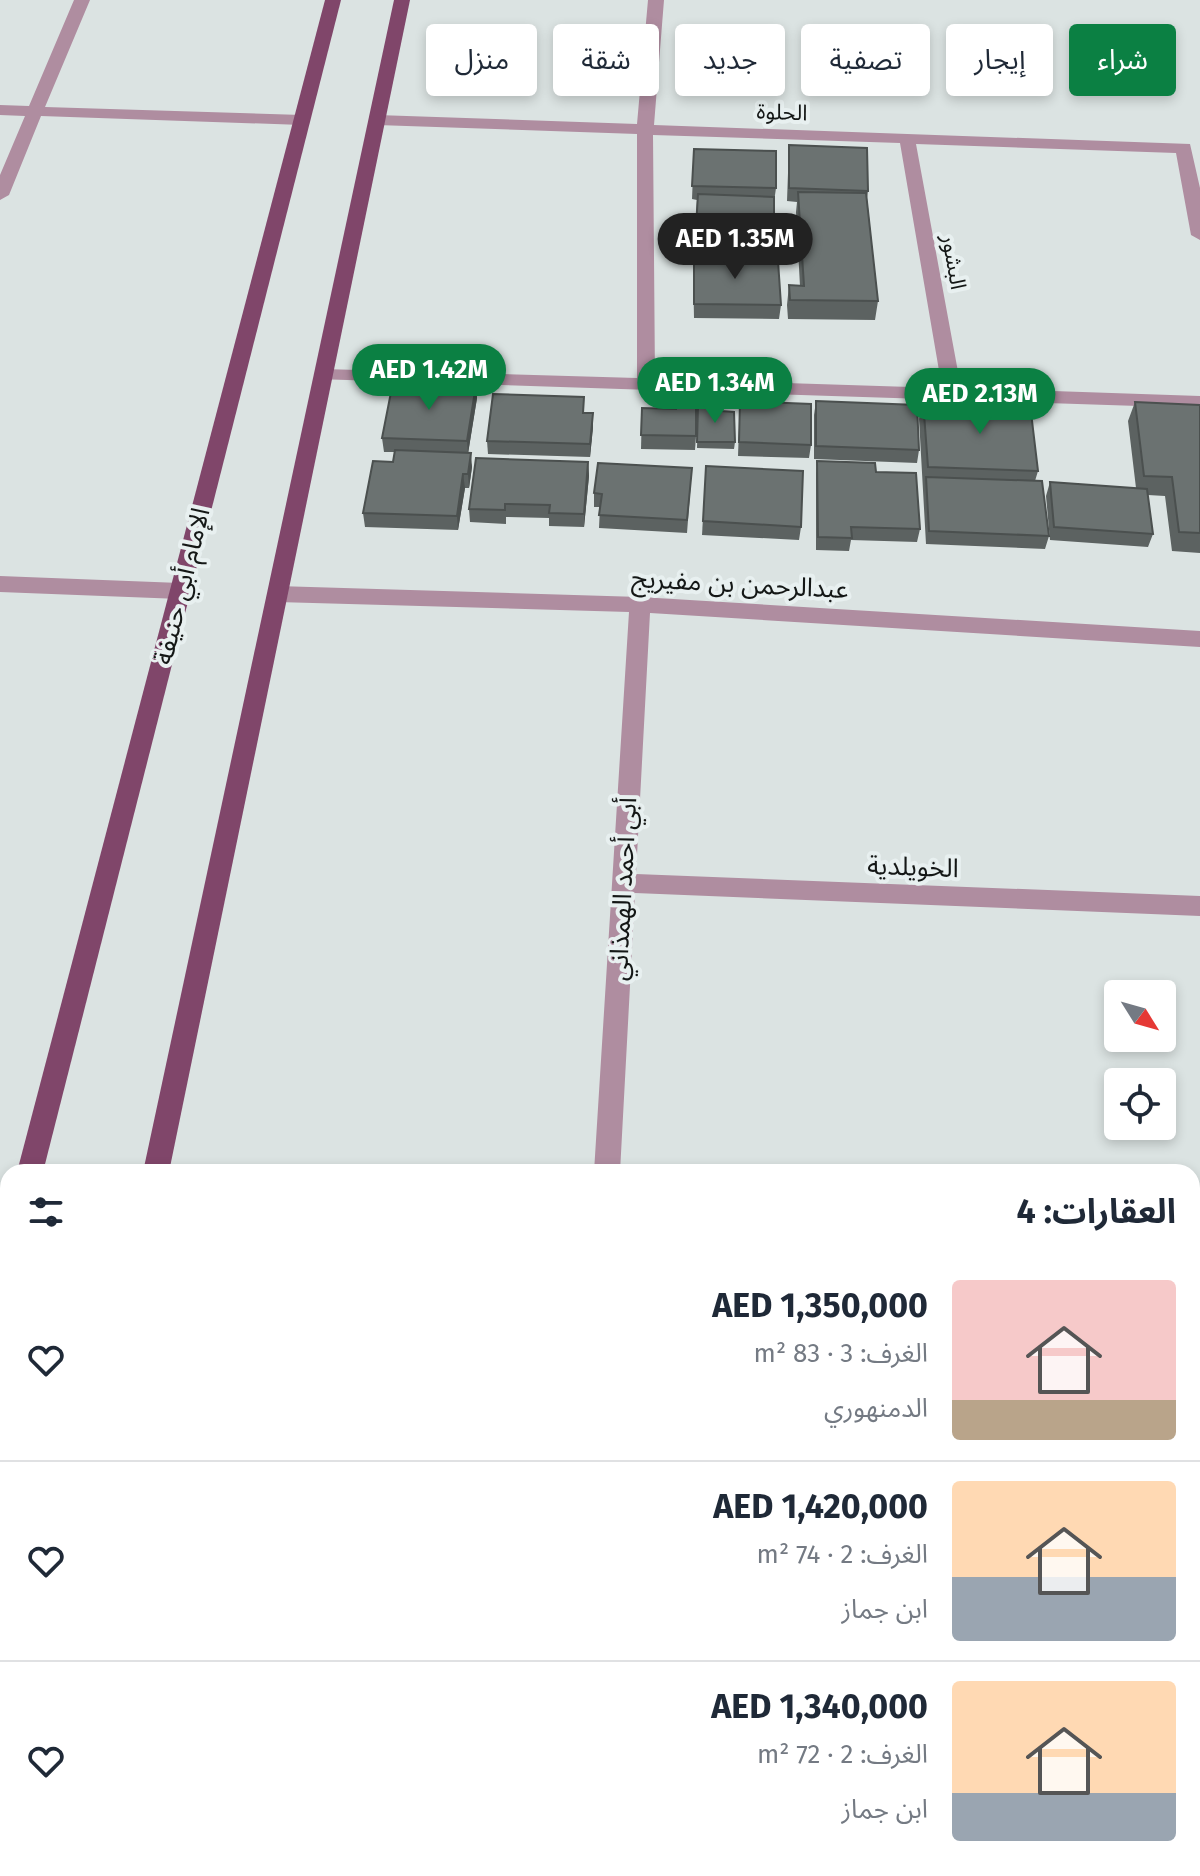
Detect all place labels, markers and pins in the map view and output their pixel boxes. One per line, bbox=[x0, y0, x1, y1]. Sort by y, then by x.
pin: AED 1.35M bbox=[643, 213, 827, 281]
pin: AED 1.42M bbox=[337, 344, 521, 412]
pin: AED 1.34M bbox=[623, 357, 807, 425]
pin: AED 2.13M bbox=[888, 368, 1072, 436]

